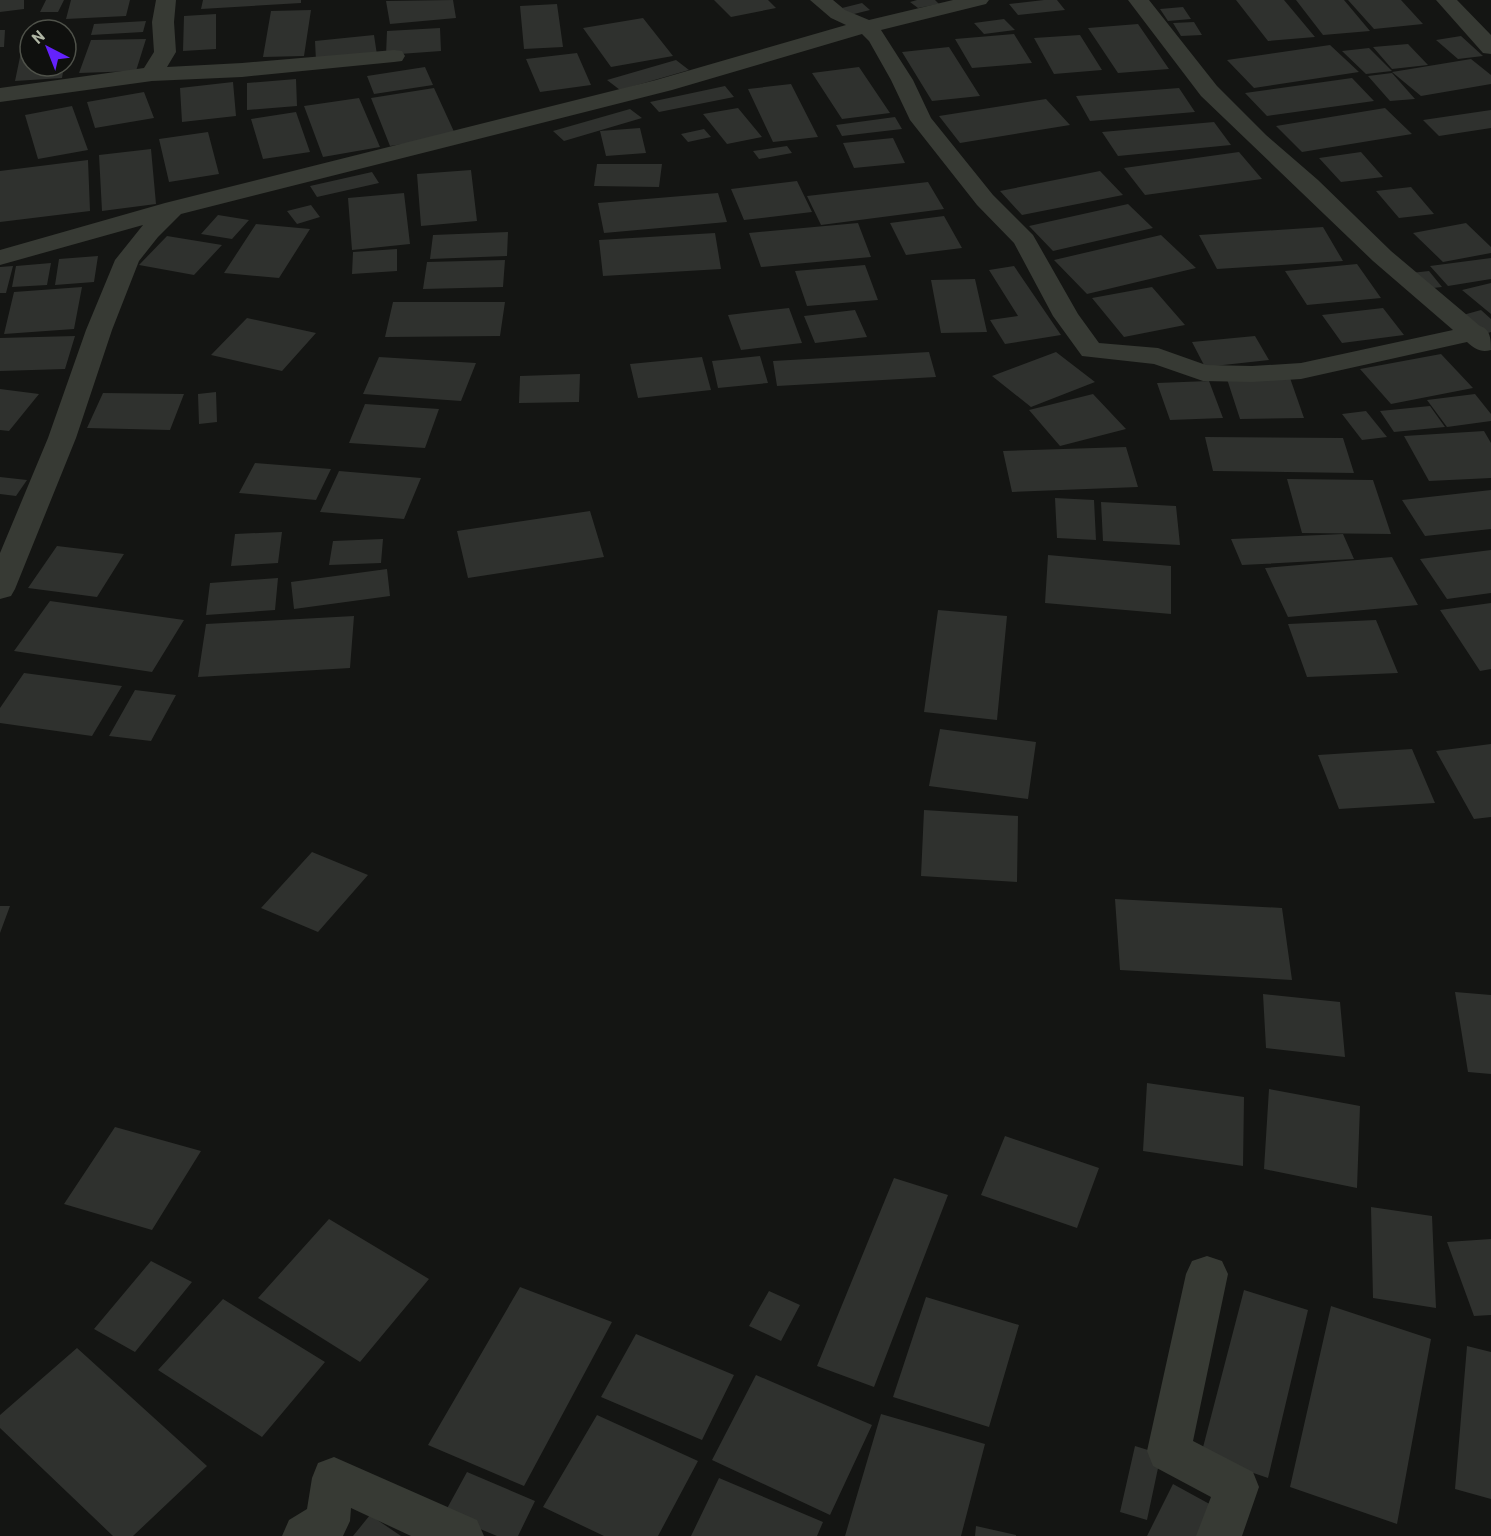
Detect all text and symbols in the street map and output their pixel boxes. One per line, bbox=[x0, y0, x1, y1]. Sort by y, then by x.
north arrow bbox=[18, 18, 78, 78]
text: N bbox=[27, 26, 48, 47]

